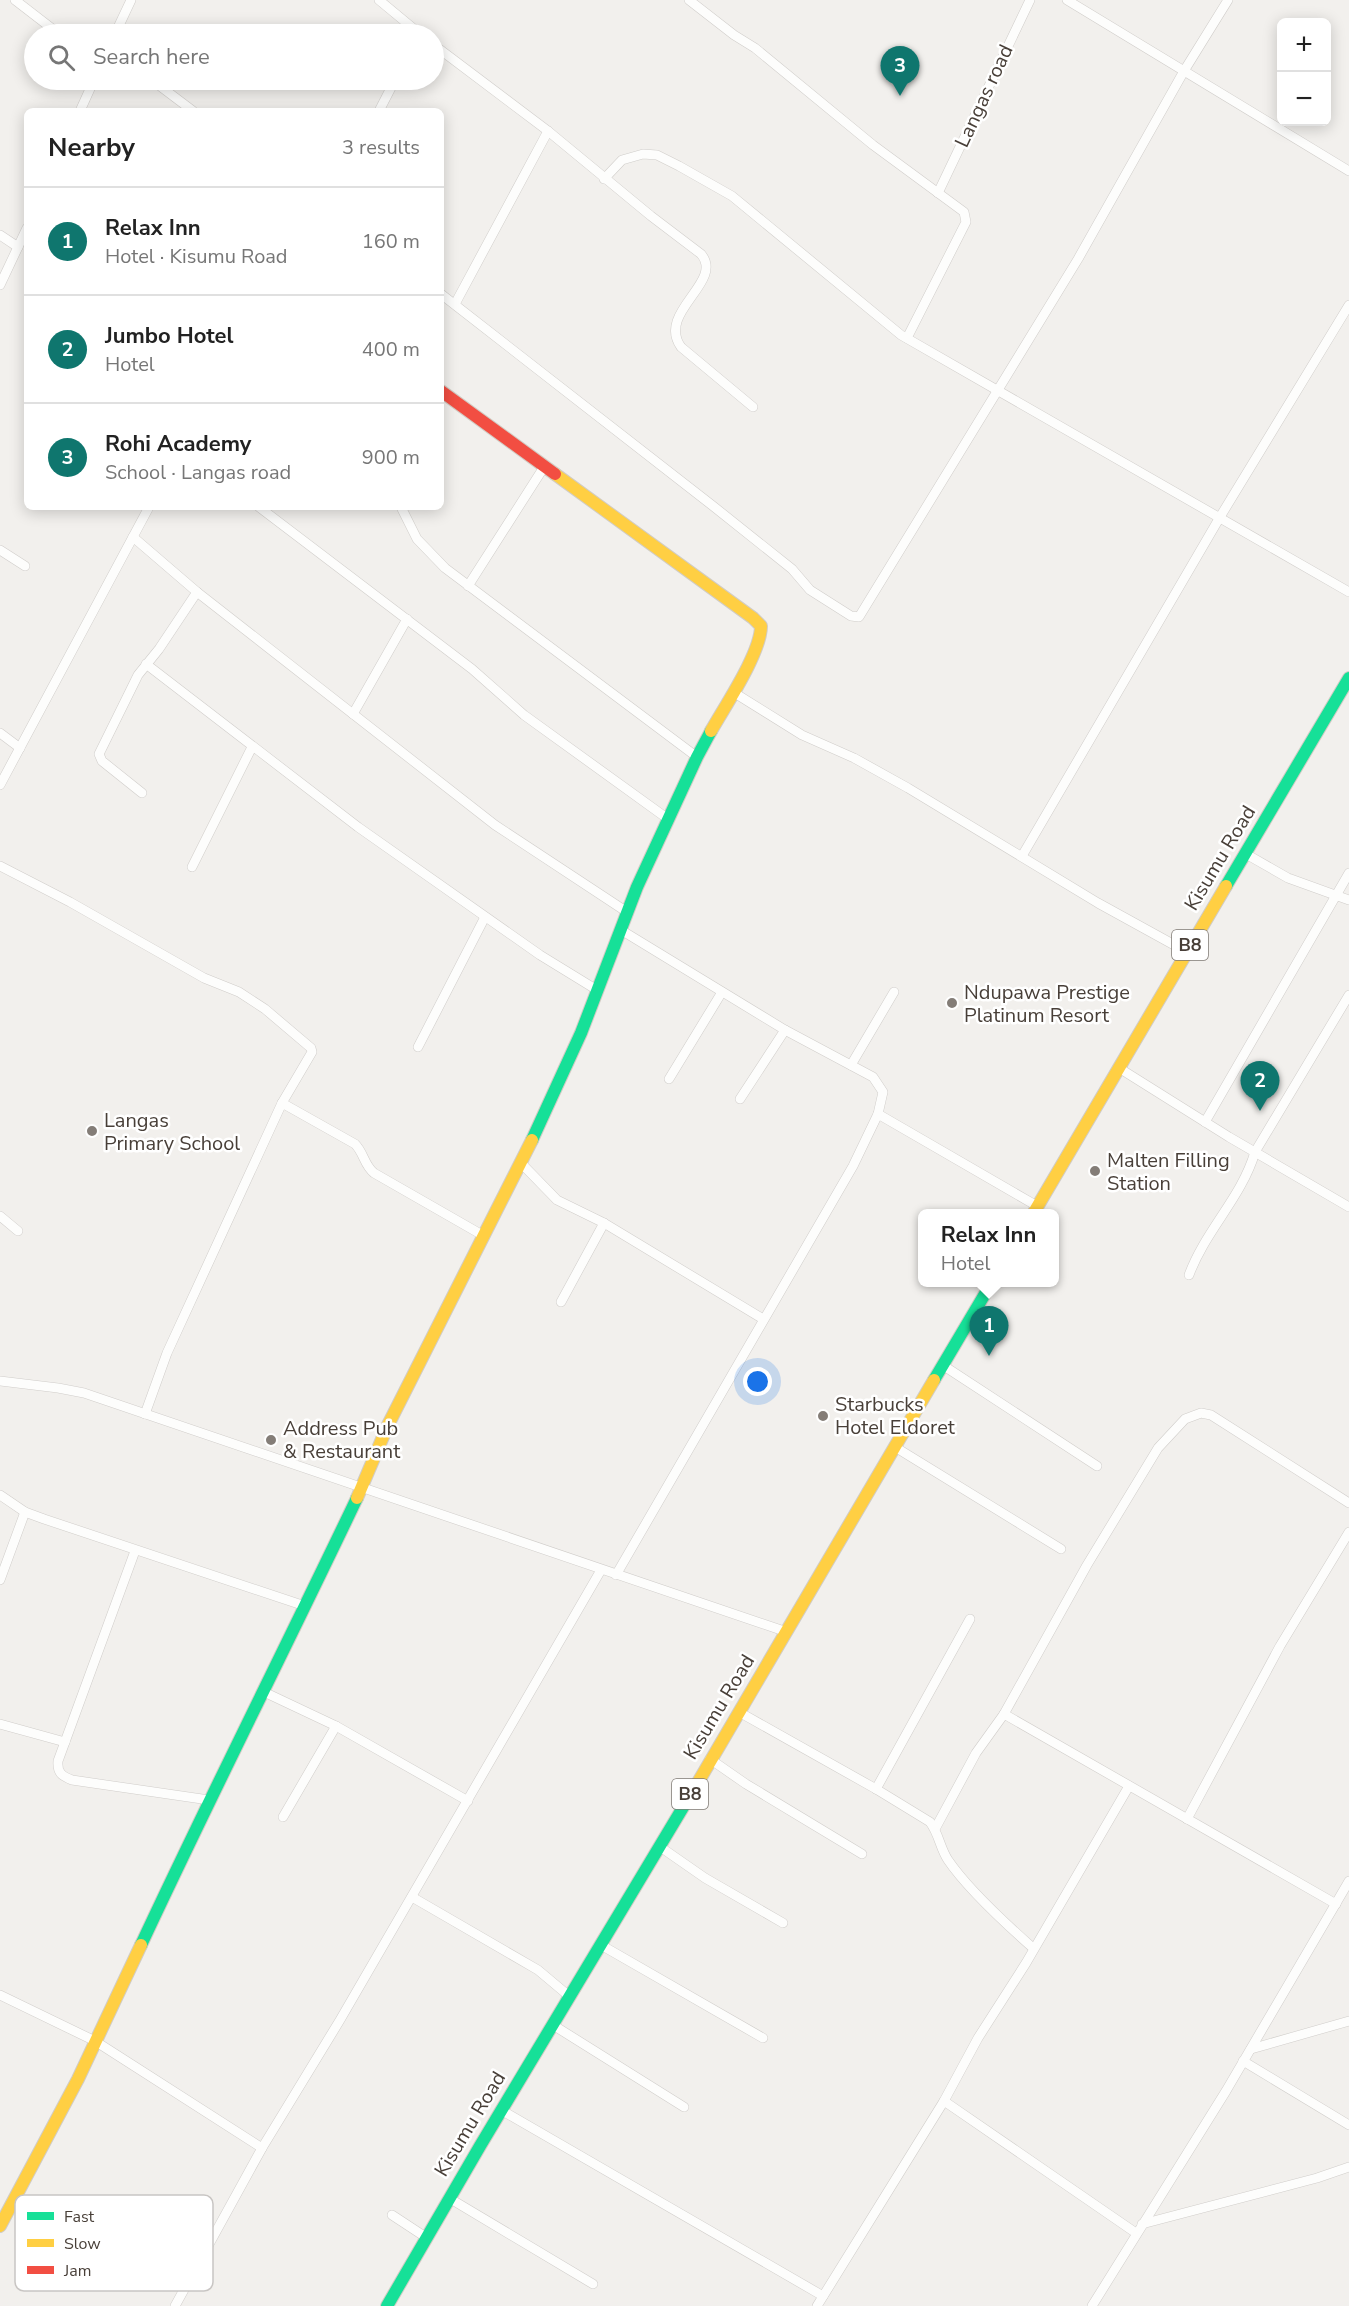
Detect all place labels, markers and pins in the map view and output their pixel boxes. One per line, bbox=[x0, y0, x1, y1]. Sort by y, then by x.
pin: 3 bbox=[880, 46, 920, 96]
place label: Ndupawa Prestige Platinum Resort bbox=[964, 979, 1130, 1029]
marker: Ndupawa Prestige Platinum Resort bbox=[945, 996, 959, 1010]
pin: 2 bbox=[1240, 1062, 1280, 1111]
place label: Langas Primary School bbox=[104, 1107, 240, 1157]
marker: Langas Primary School bbox=[85, 1124, 99, 1138]
place label: Malten Filling Station bbox=[1107, 1147, 1230, 1197]
marker: Malten Filling Station bbox=[1088, 1164, 1102, 1178]
pin: 1 bbox=[970, 1306, 1008, 1356]
place label: Starbucks Hotel Eldoret bbox=[835, 1391, 956, 1441]
marker: Starbucks Hotel Eldoret bbox=[816, 1409, 830, 1423]
place label: Address Pub & Restaurant bbox=[283, 1415, 401, 1465]
marker: Address Pub & Restaurant bbox=[264, 1433, 278, 1447]

